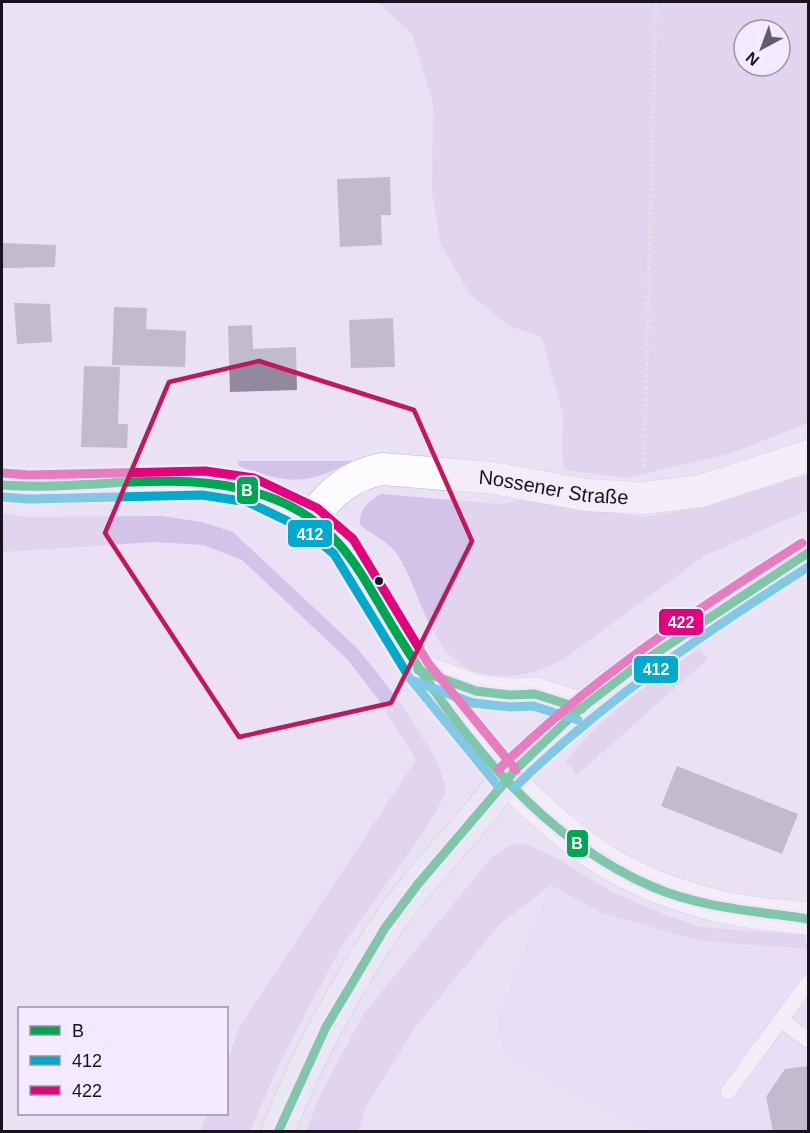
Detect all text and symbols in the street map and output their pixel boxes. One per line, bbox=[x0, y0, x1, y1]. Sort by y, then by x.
north arrow bbox=[732, 18, 792, 78]
text: N bbox=[743, 49, 762, 69]
street label: Nossener Straße bbox=[478, 466, 629, 508]
line badge: B bbox=[236, 476, 259, 505]
text: B bbox=[241, 482, 253, 499]
line badge: 412 bbox=[287, 519, 333, 548]
text: 412 bbox=[297, 526, 323, 543]
unlabelled marker bbox=[373, 575, 385, 587]
line badge: 422 bbox=[658, 608, 704, 636]
text: 422 bbox=[668, 614, 694, 631]
line badge: 412 bbox=[633, 655, 679, 684]
text: 412 bbox=[643, 661, 669, 678]
line badge: B bbox=[566, 829, 589, 858]
text: B bbox=[571, 835, 583, 852]
legend bbox=[18, 1007, 228, 1115]
text: B bbox=[72, 1021, 84, 1041]
text: 412 bbox=[72, 1051, 102, 1071]
text: 422 bbox=[72, 1081, 102, 1101]

